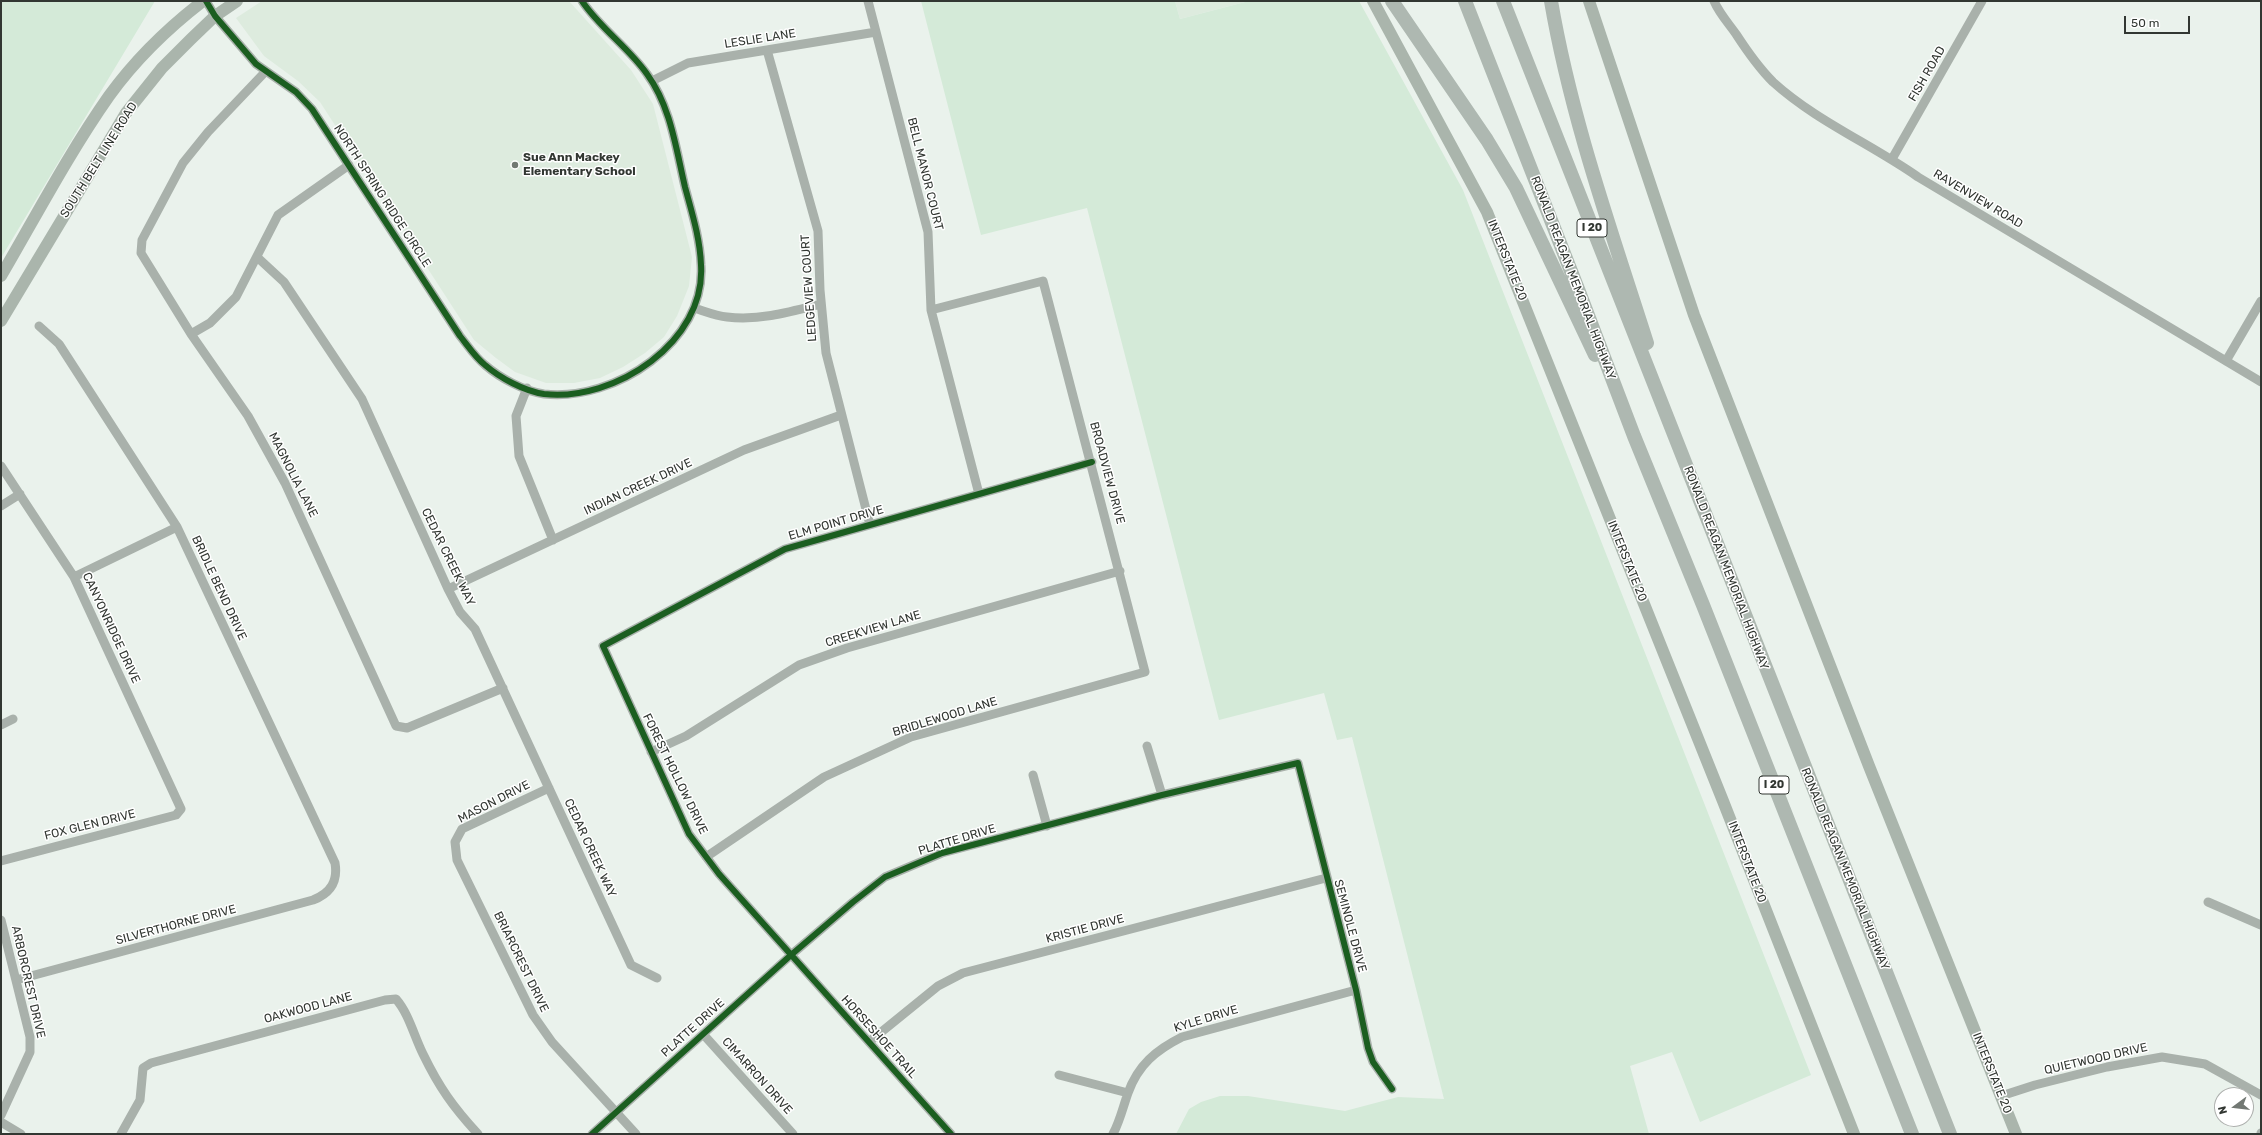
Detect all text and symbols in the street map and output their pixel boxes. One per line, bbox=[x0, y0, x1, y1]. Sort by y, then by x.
scale bar bbox=[2126, 8, 2192, 34]
text: 50 m bbox=[2131, 16, 2159, 30]
street label: LESLIE LANE bbox=[723, 26, 797, 52]
street label: FISH ROAD bbox=[1905, 44, 1949, 104]
street label: SOUTH BELT LINE ROAD bbox=[57, 100, 141, 220]
street label: BELL MANOR COURT bbox=[904, 116, 946, 232]
street label: NORTH SPRING RIDGE CIRCLE bbox=[330, 122, 434, 270]
place label: Sue Ann Mackey Elementary School bbox=[523, 151, 636, 179]
marker: Sue Ann Mackey Elementary School bbox=[510, 160, 520, 170]
street label: RAVENVIEW ROAD bbox=[1931, 167, 2025, 231]
street label: RONALD REAGAN MEMORIAL HIGHWAY bbox=[1527, 174, 1619, 382]
street label: INTERSTATE 20 bbox=[1484, 217, 1530, 303]
road number: I 20 bbox=[1577, 219, 1607, 237]
street label: LEDGEVIEW COURT bbox=[798, 234, 820, 342]
street label: BROADVIEW DRIVE bbox=[1086, 420, 1128, 526]
street label: MAGNOLIA LANE bbox=[265, 430, 321, 520]
street label: INDIAN CREEK DRIVE bbox=[582, 456, 694, 518]
street label: RONALD REAGAN MEMORIAL HIGHWAY bbox=[1680, 464, 1772, 672]
street label: ELM POINT DRIVE bbox=[787, 503, 885, 543]
street label: CEDAR CREEK WAY bbox=[418, 506, 478, 608]
street label: INTERSTATE 20 bbox=[1604, 518, 1650, 604]
street label: BRIDLE BEND DRIVE bbox=[188, 533, 250, 643]
street label: CANYONRIDGE DRIVE bbox=[79, 570, 143, 686]
street label: CREEKVIEW LANE bbox=[824, 608, 922, 650]
street label: BRIDLEWOOD LANE bbox=[891, 694, 999, 740]
street label: FOREST HOLLOW DRIVE bbox=[639, 711, 711, 837]
street label: RONALD REAGAN MEMORIAL HIGHWAY bbox=[1798, 766, 1892, 972]
road number: I 20 bbox=[1759, 776, 1789, 794]
street label: MASON DRIVE bbox=[456, 778, 532, 826]
street label: CEDAR CREEK WAY bbox=[561, 796, 619, 900]
street label: FOX GLEN DRIVE bbox=[43, 807, 137, 843]
street label: INTERSTATE 20 bbox=[1725, 819, 1769, 905]
street label: PLATTE DRIVE bbox=[917, 821, 997, 859]
street label: SEMINOLE DRIVE bbox=[1331, 878, 1369, 974]
street label: SILVERTHORNE DRIVE bbox=[114, 902, 238, 948]
street label: BRIARCREST DRIVE bbox=[490, 909, 552, 1015]
street label: KRISTIE DRIVE bbox=[1044, 912, 1126, 946]
street label: ARBORCREST DRIVE bbox=[8, 924, 48, 1040]
street label: OAKWOOD LANE bbox=[262, 989, 354, 1027]
street label: HORSESHOE TRAIL bbox=[838, 993, 920, 1081]
street label: PLATTE DRIVE bbox=[658, 996, 728, 1060]
street label: KYLE DRIVE bbox=[1172, 1002, 1240, 1036]
street label: INTERSTATE 20 bbox=[1969, 1030, 2015, 1116]
street label: CIMARRON DRIVE bbox=[719, 1035, 795, 1117]
street label: QUIETWOOD DRIVE bbox=[2043, 1040, 2149, 1078]
north arrow bbox=[2214, 1087, 2254, 1127]
text: N bbox=[2216, 1104, 2230, 1115]

